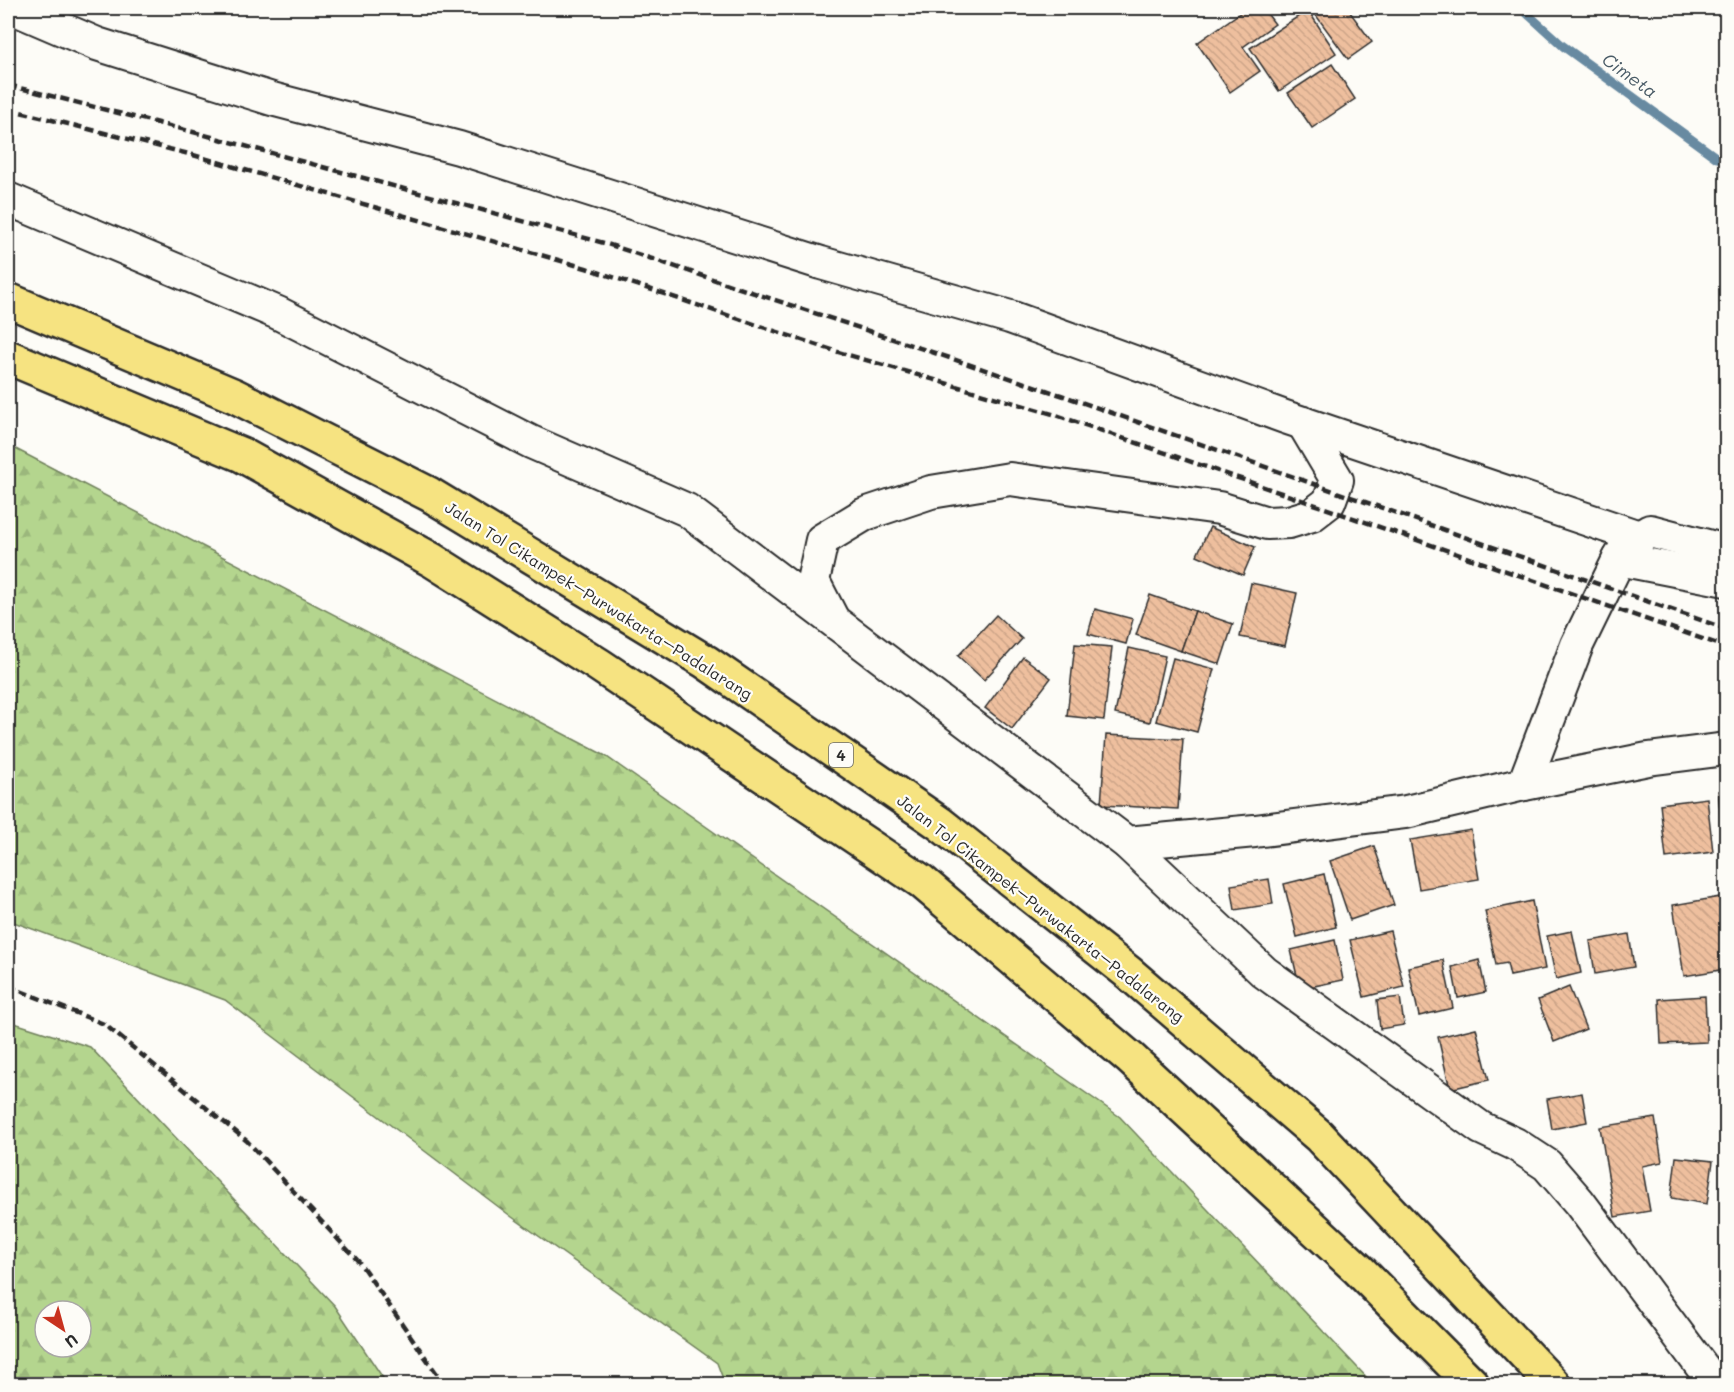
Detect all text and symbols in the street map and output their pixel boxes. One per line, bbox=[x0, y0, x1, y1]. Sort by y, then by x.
water label: Cimeta bbox=[1597, 47, 1663, 103]
street label: Jalan Tol Cikampek–Purwakarta–Padalarang bbox=[441, 496, 757, 704]
road number: 4 bbox=[829, 743, 853, 767]
street label: Jalan Tol Cikampek–Purwakarta–Padalarang bbox=[893, 789, 1189, 1027]
north arrow bbox=[33, 1299, 93, 1359]
text: U bbox=[61, 1330, 83, 1353]

